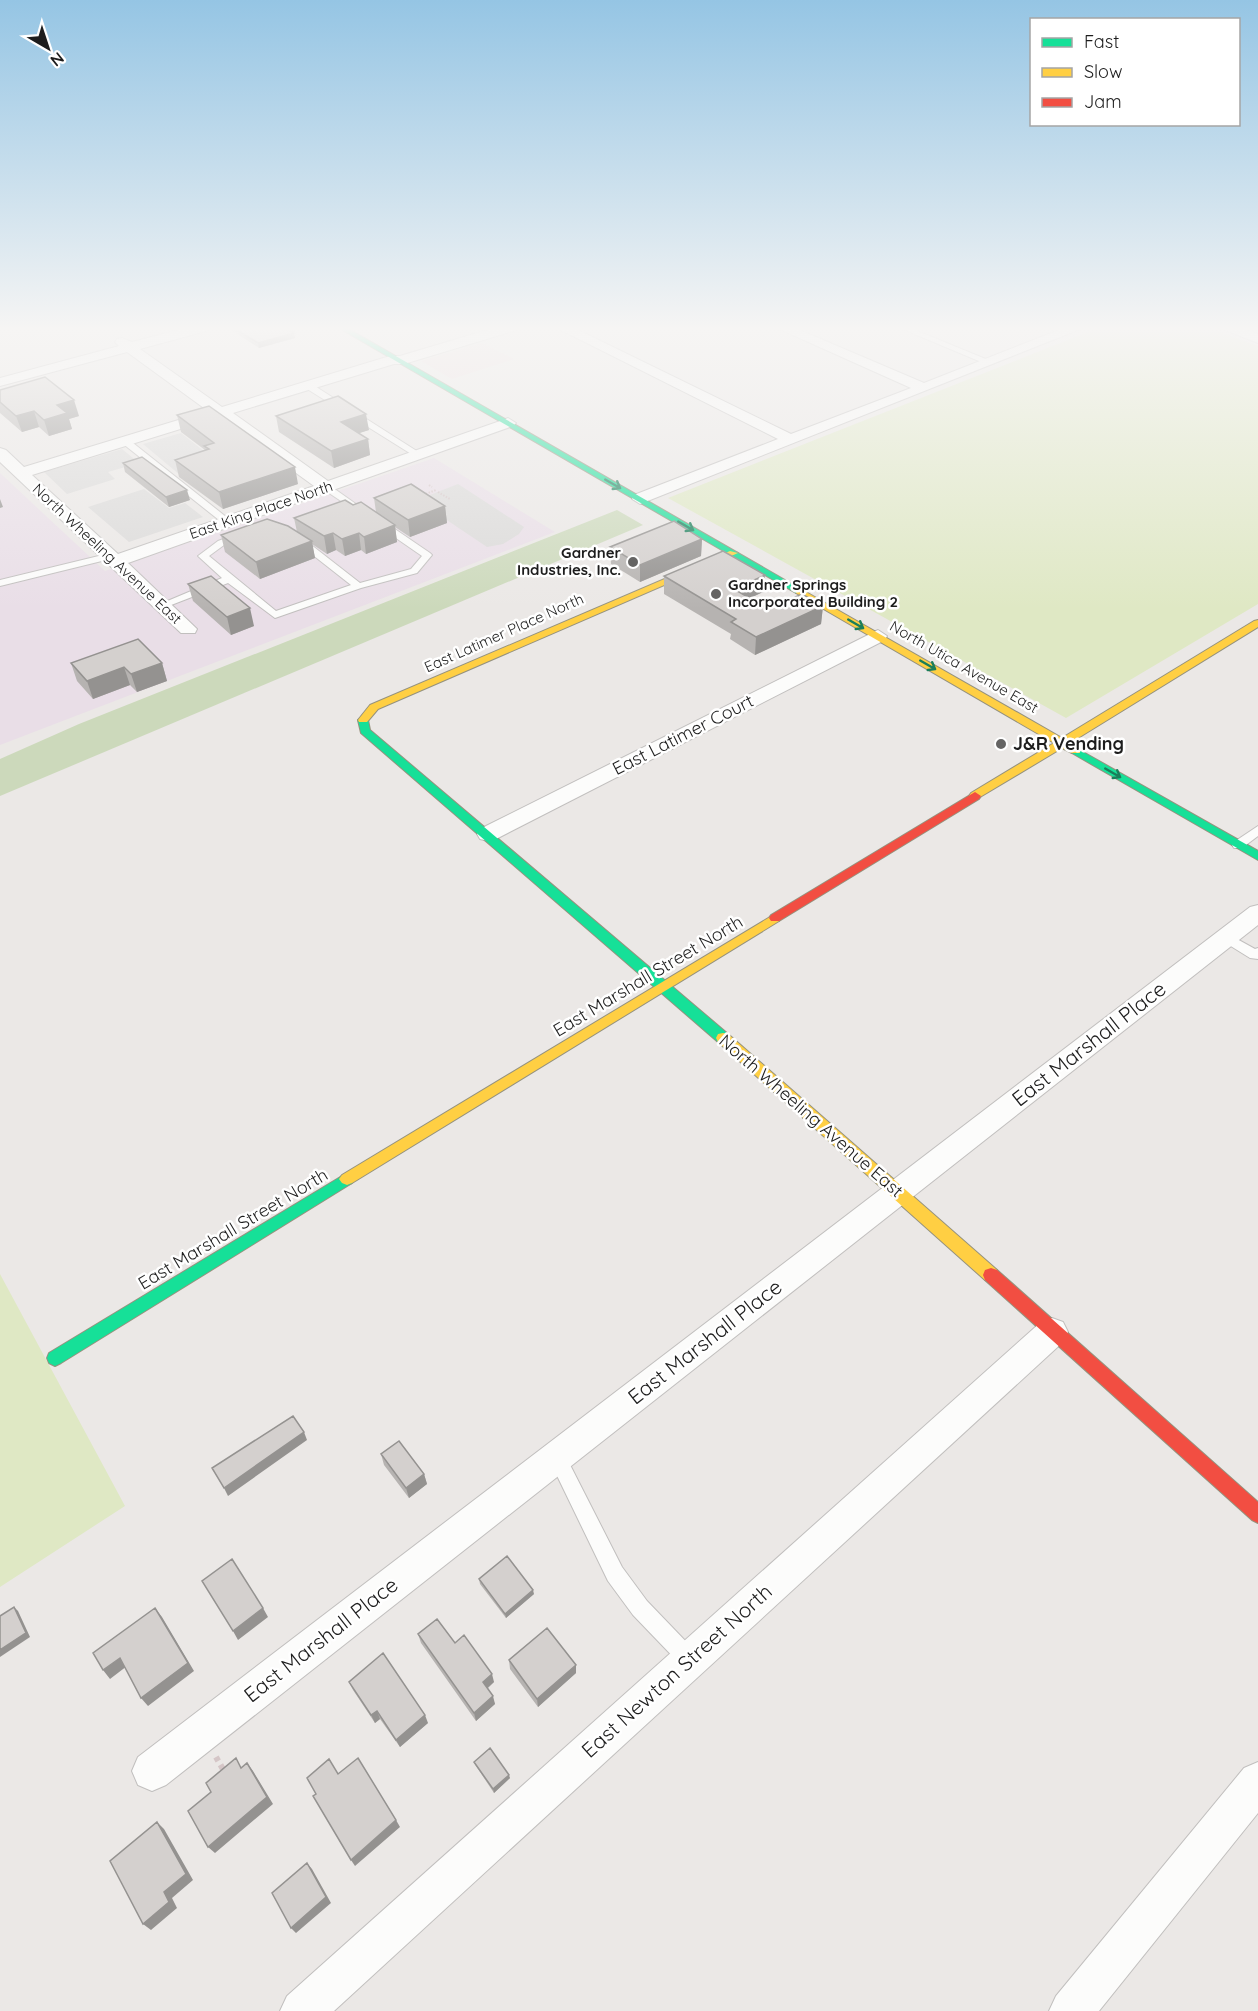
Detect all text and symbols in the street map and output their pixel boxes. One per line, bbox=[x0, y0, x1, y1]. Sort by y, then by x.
north arrow bbox=[18, 18, 78, 78]
legend bbox=[1030, 18, 1240, 126]
text: Fast bbox=[1084, 30, 1119, 53]
text: N bbox=[47, 48, 68, 71]
text: Slow bbox=[1084, 60, 1122, 83]
text: Jam bbox=[1084, 90, 1122, 113]
street label: East King Place North bbox=[187, 476, 335, 543]
street label: North Wheeling Avenue East bbox=[29, 479, 186, 628]
one-way arrow bbox=[604, 479, 622, 490]
one-way arrow bbox=[677, 520, 694, 532]
place label: Gardner Industries, Inc. bbox=[517, 543, 621, 579]
marker: Gardner Industries, Inc. bbox=[626, 555, 640, 569]
place label: Gardner Springs Incorporated Building 2 bbox=[728, 575, 898, 611]
marker: Gardner Springs Incorporated Building 2 bbox=[709, 587, 723, 601]
street label: East Latimer Place North bbox=[421, 589, 586, 676]
street label: North Utica Avenue East bbox=[887, 616, 1042, 717]
one-way arrow bbox=[847, 619, 865, 630]
one-way arrow bbox=[919, 660, 936, 672]
street label: East Latimer Court bbox=[608, 689, 757, 780]
place label: J&R Vending bbox=[1013, 732, 1124, 755]
marker: J&R Vending bbox=[994, 737, 1008, 751]
one-way arrow bbox=[1104, 767, 1121, 779]
street label: East Marshall Street North bbox=[549, 910, 747, 1041]
street label: East Marshall Place bbox=[1006, 975, 1171, 1111]
street label: North Wheeling Avenue East bbox=[714, 1029, 908, 1202]
street label: East Marshall Street North bbox=[134, 1163, 332, 1294]
street label: East Marshall Place bbox=[622, 1273, 787, 1409]
street label: East Marshall Place bbox=[238, 1571, 403, 1707]
street label: East Newton Street North bbox=[576, 1578, 777, 1763]

